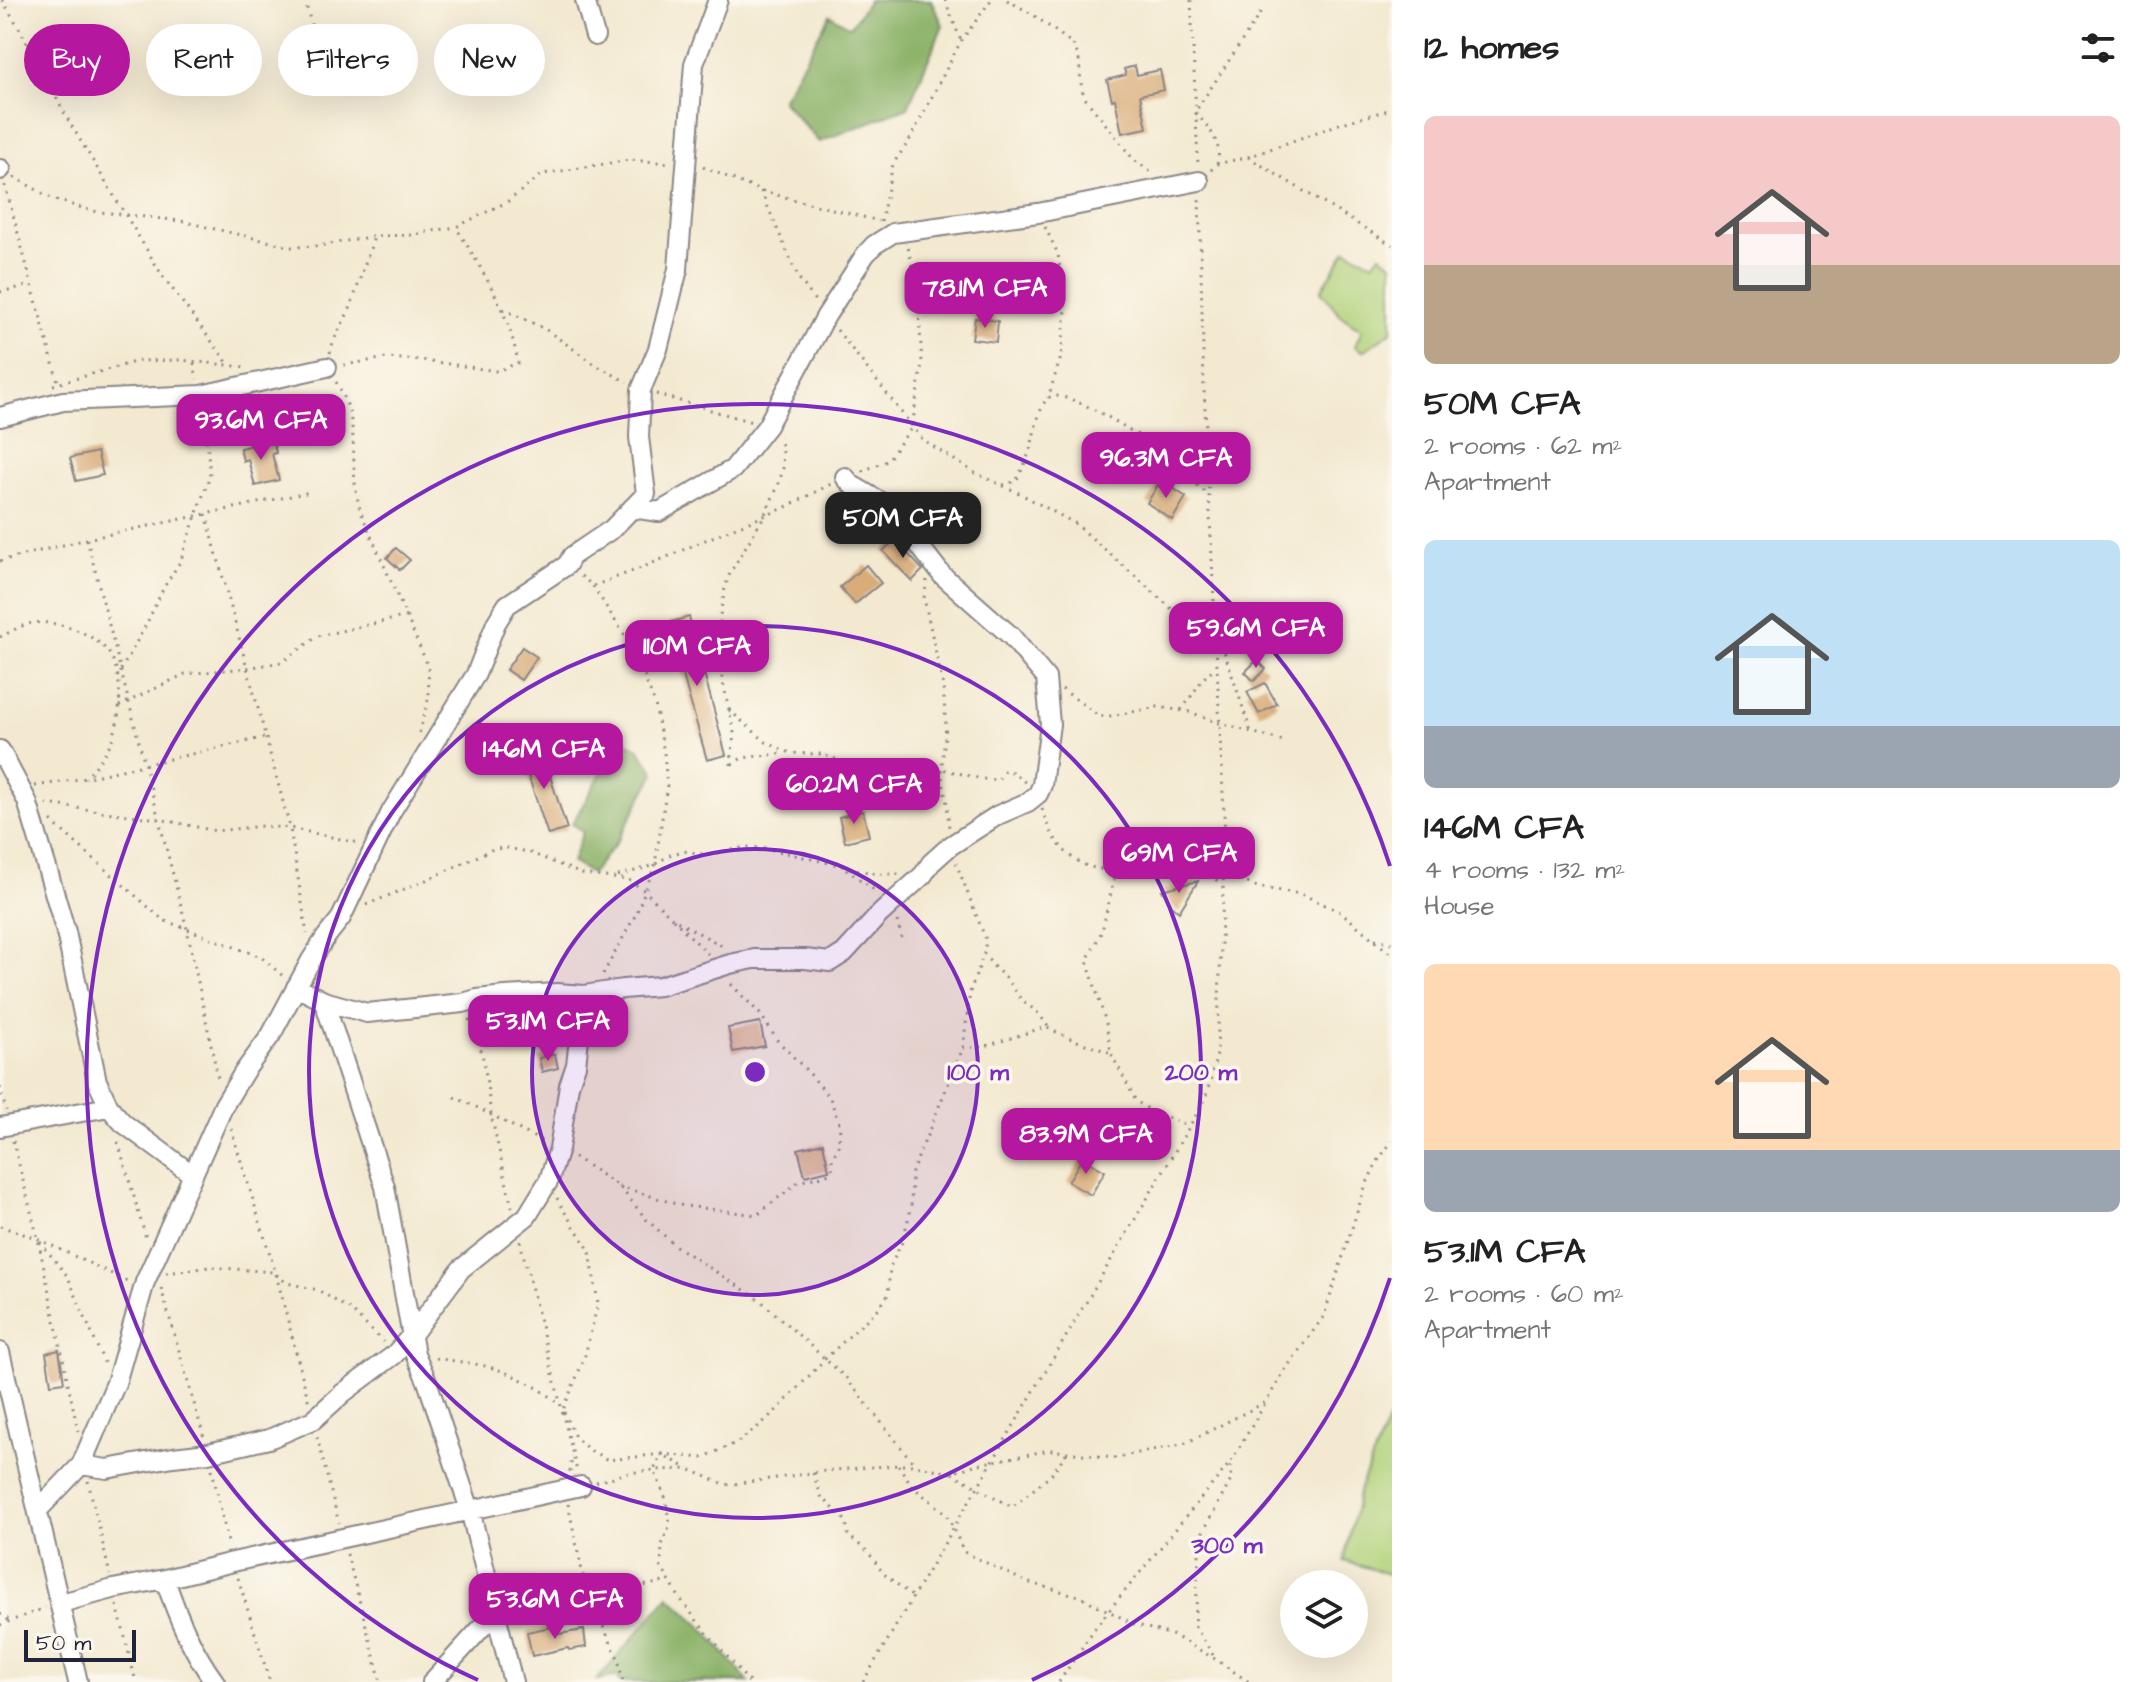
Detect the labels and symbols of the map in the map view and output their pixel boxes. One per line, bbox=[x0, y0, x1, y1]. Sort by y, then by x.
pin: 78.1M CFA bbox=[893, 262, 1077, 330]
pin: 93.6M CFA bbox=[169, 394, 353, 462]
pin: 96.3M CFA bbox=[1074, 432, 1258, 500]
pin: 50M CFA bbox=[829, 492, 977, 560]
pin: 59.6M CFA bbox=[1164, 602, 1348, 670]
pin: 110M CFA bbox=[614, 620, 780, 688]
pin: 146M CFA bbox=[461, 723, 627, 791]
pin: 60.2M CFA bbox=[762, 758, 946, 826]
pin: 69M CFA bbox=[1105, 827, 1253, 895]
pin: 53.1M CFA bbox=[456, 995, 640, 1063]
text: 100 m bbox=[947, 1056, 1009, 1090]
text: 200 m bbox=[1164, 1056, 1237, 1090]
centre of rings bbox=[741, 1058, 769, 1086]
pin: 83.9M CFA bbox=[994, 1108, 1178, 1176]
text: 300 m bbox=[1191, 1529, 1263, 1563]
pin: 53.6M CFA bbox=[463, 1573, 647, 1641]
scale bar bbox=[24, 1626, 136, 1662]

